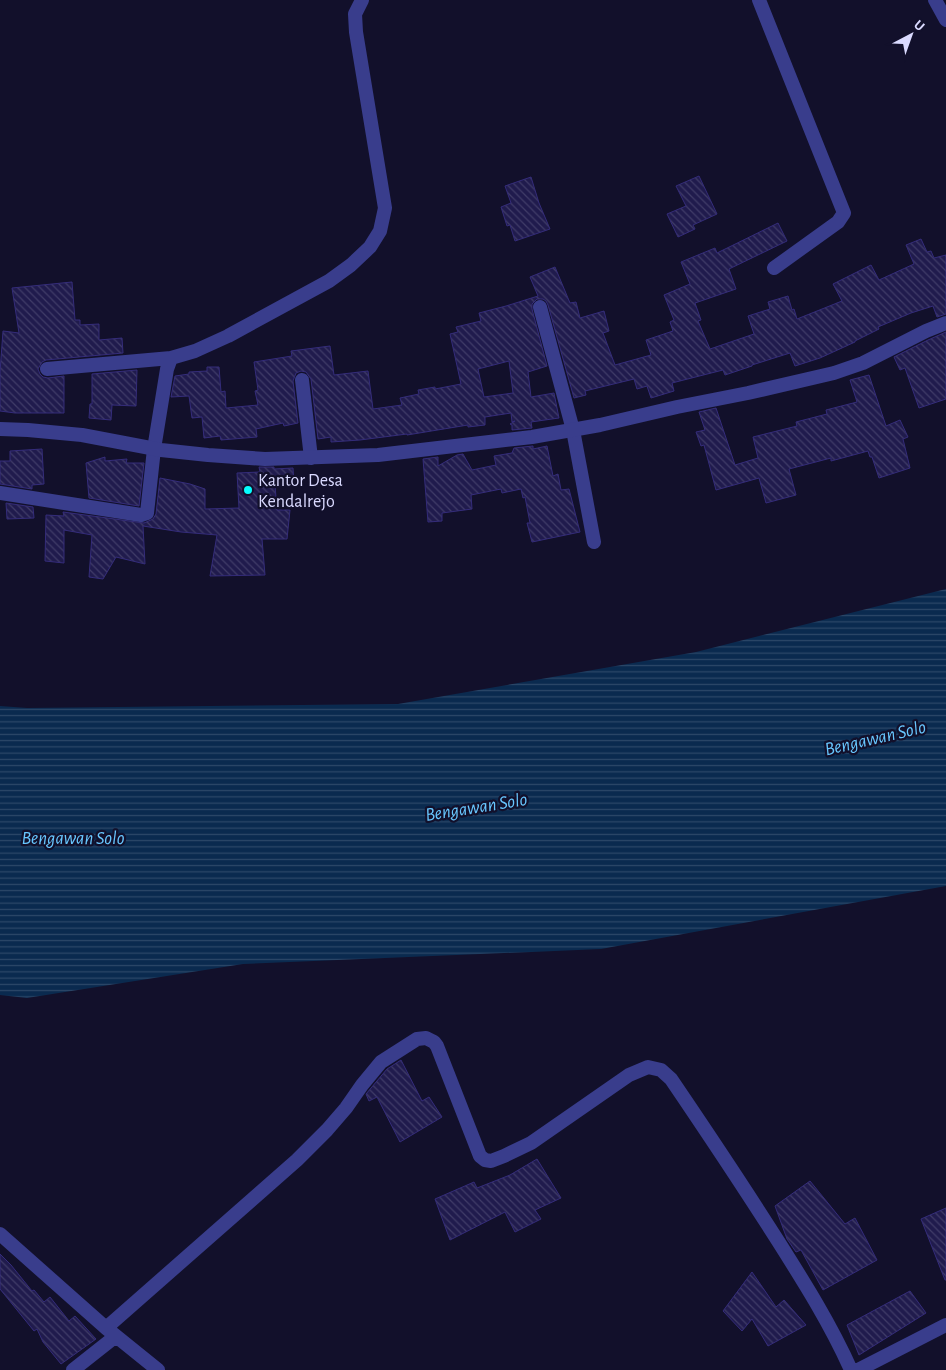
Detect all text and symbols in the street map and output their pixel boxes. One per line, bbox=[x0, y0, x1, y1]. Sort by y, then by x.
north arrow bbox=[886, 10, 936, 60]
text: U bbox=[911, 18, 927, 34]
place label: Kantor Desa Kendalrejo bbox=[258, 472, 343, 511]
marker: Kantor Desa Kendalrejo bbox=[242, 484, 254, 496]
water label: Bengawan Solo bbox=[823, 718, 928, 759]
water label: Bengawan Solo bbox=[424, 790, 529, 825]
water label: Bengawan Solo bbox=[21, 829, 125, 848]

